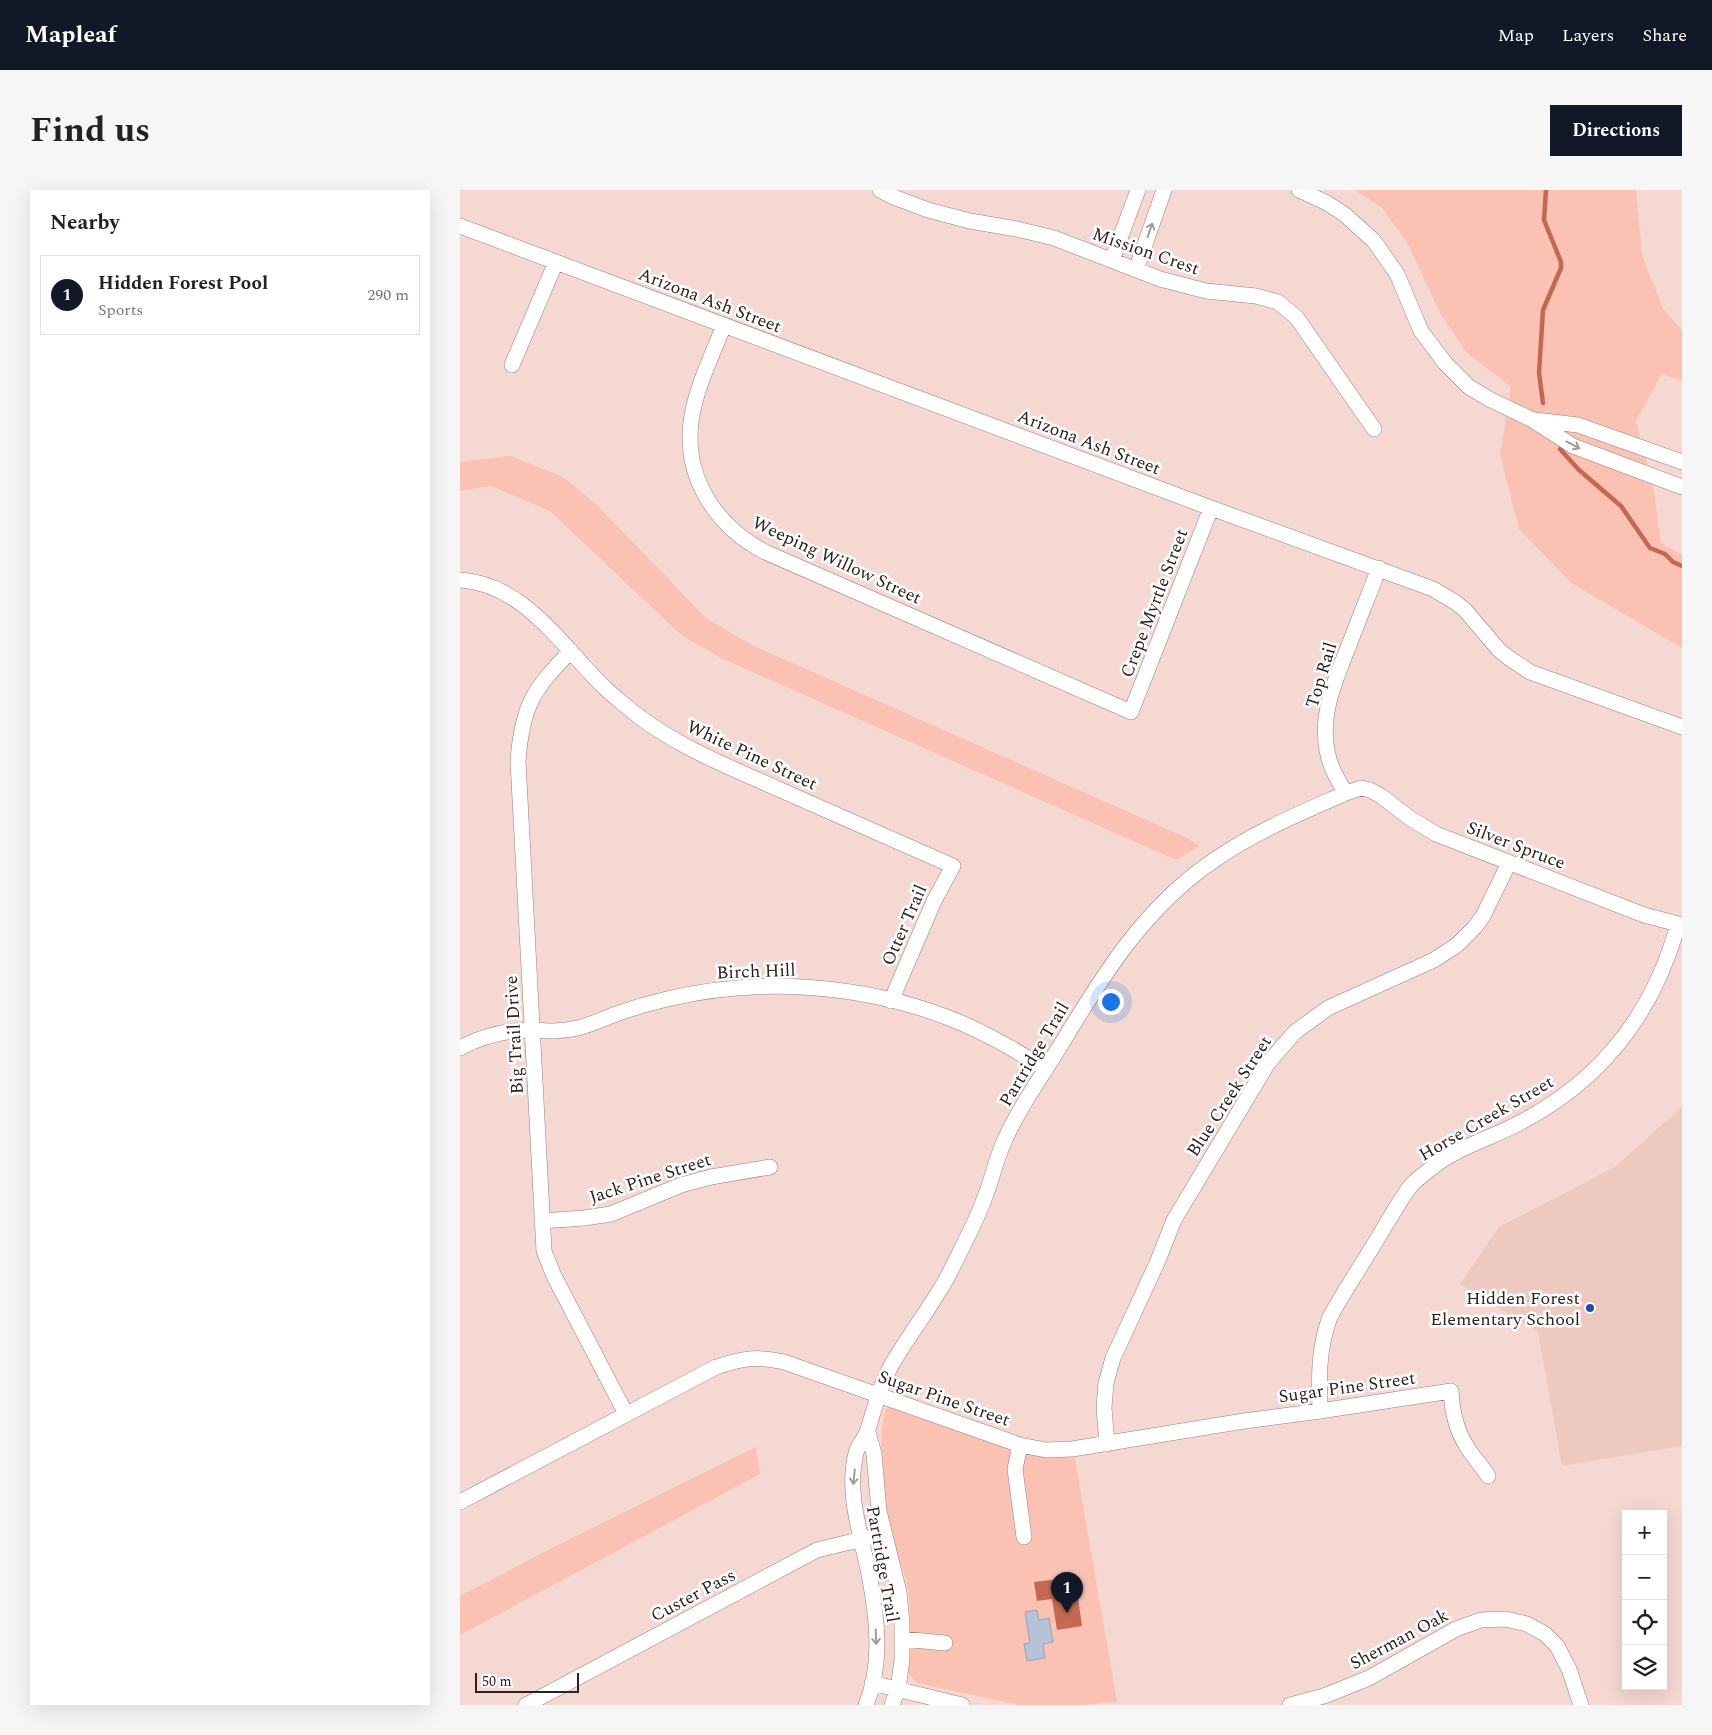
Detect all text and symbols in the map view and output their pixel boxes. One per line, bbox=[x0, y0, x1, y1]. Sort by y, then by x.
text: Mapleaf bbox=[25, 17, 116, 53]
text: Map bbox=[1498, 22, 1534, 49]
text: Layers bbox=[1562, 22, 1614, 49]
text: Share bbox=[1642, 22, 1687, 49]
text: Find us bbox=[30, 104, 150, 157]
button: Directions bbox=[1550, 105, 1682, 156]
text: Nearby bbox=[50, 207, 120, 239]
street label: Mission Crest bbox=[1089, 221, 1203, 282]
one-way arrow bbox=[1146, 223, 1155, 238]
street label: Arizona Ash Street bbox=[634, 261, 785, 340]
text: Hidden Forest Pool bbox=[98, 269, 268, 298]
text: 1 bbox=[63, 283, 71, 307]
text: 290 m bbox=[367, 283, 409, 307]
text: Sports bbox=[98, 298, 143, 322]
street label: Arizona Ash Street bbox=[1013, 403, 1164, 482]
one-way arrow bbox=[1565, 440, 1580, 450]
street label: Weeping Willow Street bbox=[748, 509, 926, 612]
street label: Crepe Myrtle Street bbox=[1114, 525, 1195, 682]
street label: Top Rail bbox=[1299, 639, 1344, 711]
street label: White Pine Street bbox=[682, 713, 822, 798]
street label: Silver Spruce bbox=[1463, 814, 1569, 877]
street label: Otter Trail bbox=[875, 880, 934, 970]
street label: Birch Hill bbox=[716, 957, 796, 986]
street label: Big Trail Drive bbox=[498, 975, 531, 1095]
your location bbox=[1098, 989, 1124, 1015]
street label: Partridge Trail bbox=[992, 997, 1076, 1112]
street label: Blue Creek Street bbox=[1180, 1030, 1279, 1162]
street label: Horse Creek Street bbox=[1414, 1069, 1559, 1168]
street label: Jack Pine Street bbox=[586, 1146, 714, 1211]
place label: Hidden Forest Elementary School bbox=[1430, 1285, 1580, 1333]
marker: Hidden Forest Elementary School bbox=[1584, 1302, 1596, 1314]
street label: Sugar Pine Street bbox=[874, 1363, 1013, 1434]
street label: Sugar Pine Street bbox=[1277, 1365, 1417, 1410]
one-way arrow bbox=[849, 1469, 858, 1485]
street label: Partridge Trail bbox=[859, 1504, 906, 1625]
map controls bbox=[1622, 1510, 1667, 1690]
button: + bbox=[1622, 1510, 1667, 1555]
button: − bbox=[1622, 1555, 1667, 1600]
street label: Custer Pass bbox=[646, 1562, 741, 1629]
pin: 1 bbox=[1051, 1572, 1083, 1613]
button: locate bbox=[1622, 1600, 1667, 1645]
street label: Sherman Oak bbox=[1345, 1602, 1453, 1677]
one-way arrow bbox=[871, 1628, 881, 1645]
button: layers bbox=[1622, 1645, 1667, 1690]
scale bar bbox=[475, 1670, 579, 1693]
text: 50 m bbox=[482, 1671, 512, 1692]

